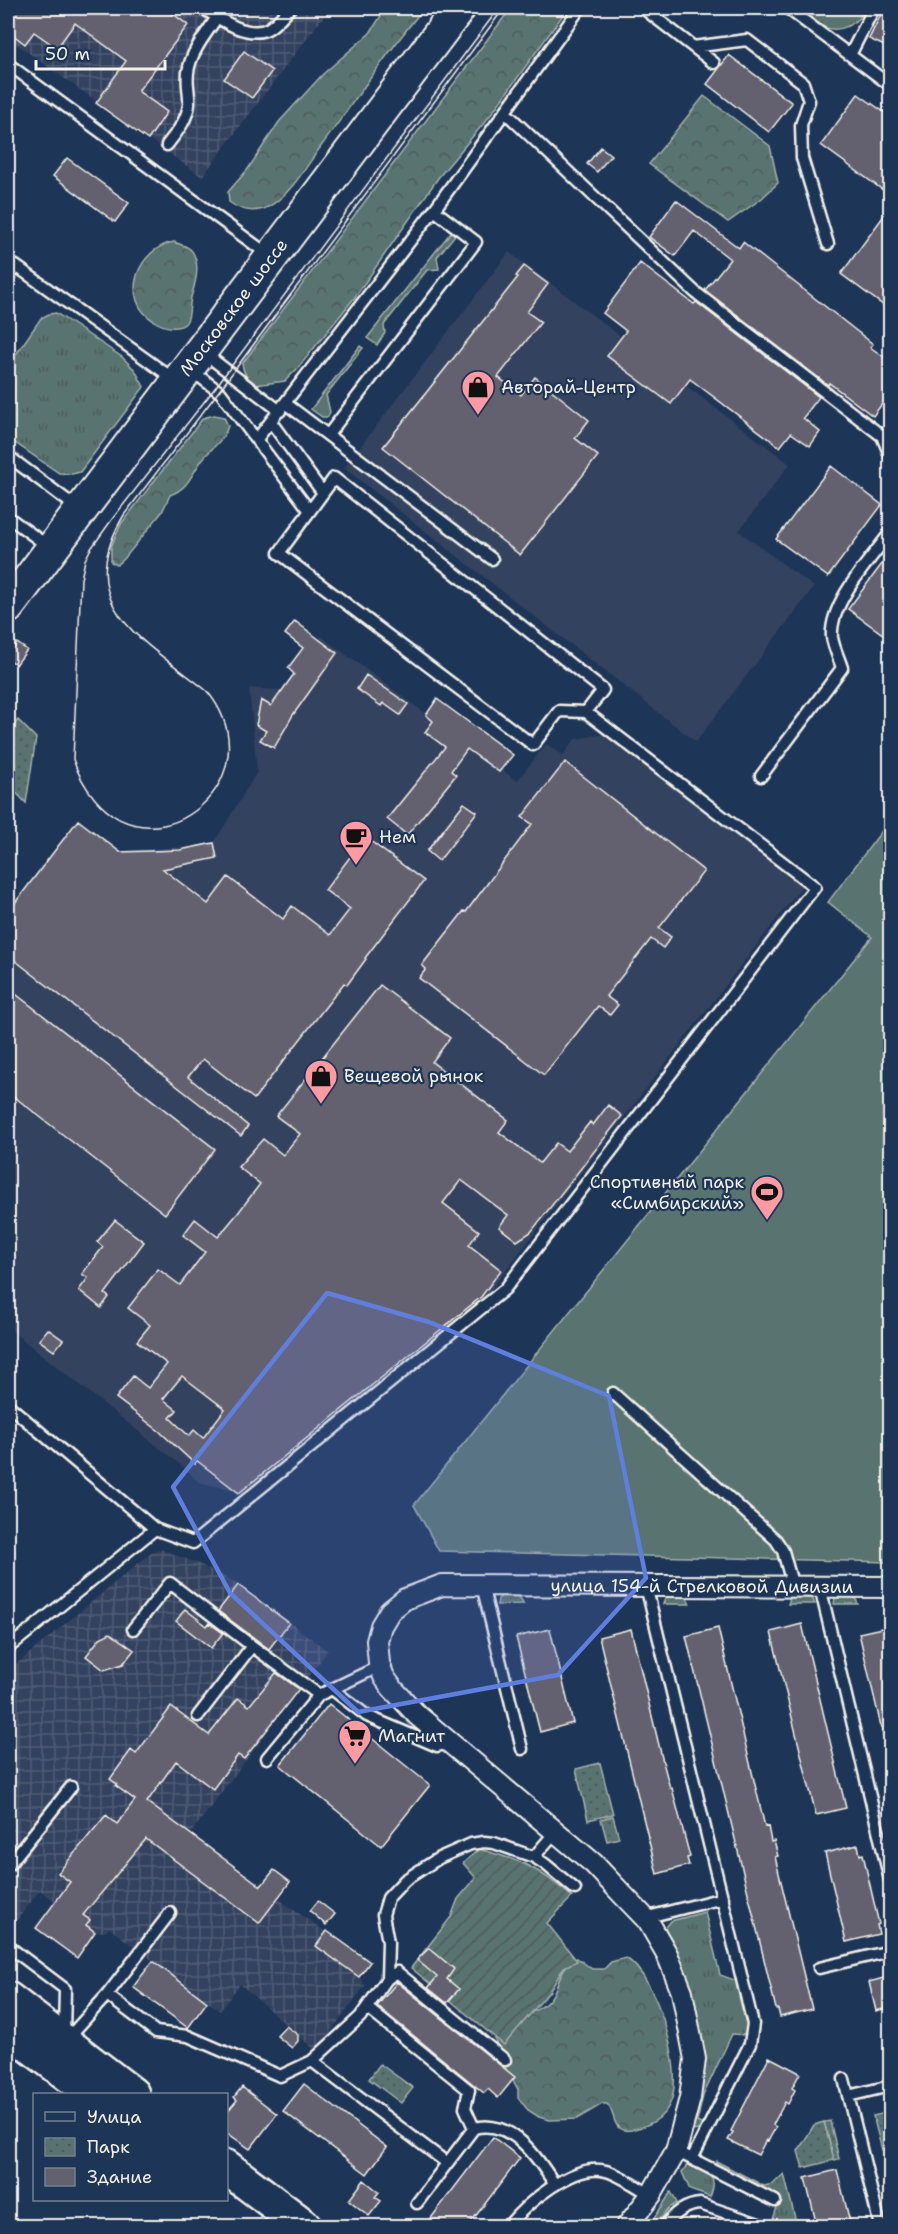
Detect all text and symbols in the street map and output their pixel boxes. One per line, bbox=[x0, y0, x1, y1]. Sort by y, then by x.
scale bar bbox=[36, 33, 165, 71]
text: 50 m bbox=[45, 42, 90, 66]
street label: Московское шоссе bbox=[174, 234, 293, 381]
shop icon: Авторай-Центр bbox=[460, 369, 496, 416]
place label: Авторай-Центр bbox=[501, 375, 636, 399]
cafe icon: Нем bbox=[338, 819, 374, 866]
place label: Нем bbox=[379, 825, 416, 849]
shop icon: Вещевой рынок bbox=[303, 1058, 339, 1105]
place label: Вещевой рынок bbox=[344, 1064, 484, 1088]
place label: Спортивный парк «Симбирский» bbox=[590, 1170, 744, 1215]
sports icon: Спортивный парк «Симбирский» bbox=[749, 1174, 785, 1221]
street label: улица 154-й Стрелковой Дивизии bbox=[550, 1573, 854, 1599]
supermarket icon: Магнит bbox=[337, 1718, 373, 1765]
place label: Магнит bbox=[378, 1724, 446, 1748]
legend bbox=[33, 2093, 228, 2201]
text: Улица bbox=[87, 2105, 141, 2129]
text: Парк bbox=[87, 2135, 130, 2159]
text: Здание bbox=[87, 2165, 152, 2189]

